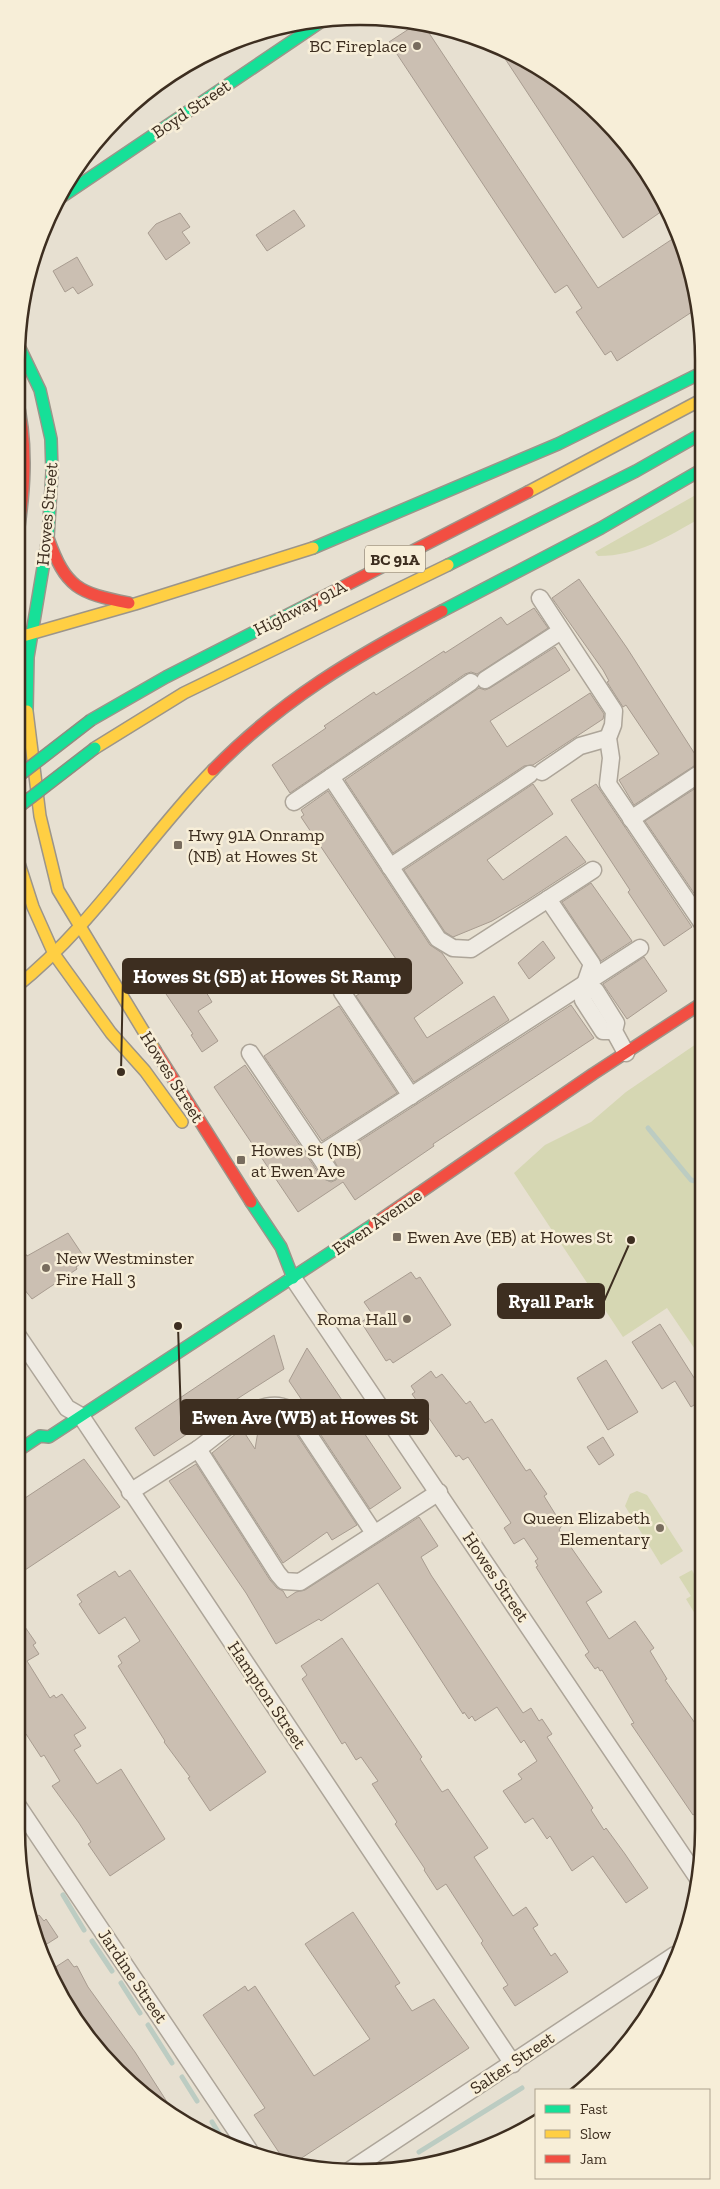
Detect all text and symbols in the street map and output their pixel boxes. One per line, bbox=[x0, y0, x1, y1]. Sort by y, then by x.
place label: BC Fireplace bbox=[309, 35, 407, 57]
marker: BC Fireplace bbox=[411, 40, 423, 52]
street label: Boyd Street bbox=[147, 74, 235, 143]
street label: Howes Street bbox=[32, 461, 63, 567]
road number: BC 91A bbox=[365, 546, 425, 572]
street label: Highway 91A bbox=[250, 575, 350, 641]
place label: Hwy 91A Onramp (NB) at Howes St bbox=[188, 824, 325, 867]
marker: Hwy 91A Onramp (NB) at Howes St bbox=[172, 839, 184, 851]
callout: Howes St (SB) at Howes St Ramp bbox=[123, 959, 411, 993]
text: Howes St (SB) at Howes St Ramp bbox=[133, 965, 401, 988]
street label: Howes Street bbox=[135, 1027, 209, 1127]
place label: Howes St (NB) at Ewen Ave bbox=[251, 1139, 361, 1182]
marker: Howes St (NB) at Ewen Ave bbox=[235, 1154, 247, 1166]
street label: Ewen Avenue bbox=[328, 1184, 426, 1260]
place label: Ewen Ave (EB) at Howes St bbox=[407, 1226, 613, 1248]
marker: Ewen Ave (EB) at Howes St bbox=[391, 1231, 403, 1243]
place label: New Westminster Fire Hall 3 bbox=[56, 1247, 195, 1290]
marker: New Westminster Fire Hall 3 bbox=[40, 1262, 52, 1274]
callout: Ryall Park bbox=[498, 1284, 604, 1318]
text: Ryall Park bbox=[508, 1290, 594, 1313]
place label: Roma Hall bbox=[317, 1308, 397, 1330]
marker: Roma Hall bbox=[401, 1313, 413, 1325]
callout: Ewen Ave (WB) at Howes St bbox=[181, 1400, 428, 1434]
text: Ewen Ave (WB) at Howes St bbox=[192, 1406, 419, 1429]
place label: Queen Elizabeth Elementary bbox=[523, 1507, 651, 1550]
marker: Queen Elizabeth Elementary bbox=[654, 1522, 666, 1534]
street label: Howes Street bbox=[458, 1528, 534, 1626]
street label: Hampton Street bbox=[223, 1637, 311, 1753]
street label: Jardine Street bbox=[93, 1925, 173, 2028]
street label: Salter Street bbox=[466, 2027, 559, 2099]
legend bbox=[535, 2089, 710, 2179]
text: Fast bbox=[580, 2100, 608, 2118]
text: Slow bbox=[580, 2125, 612, 2143]
text: Jam bbox=[580, 2150, 607, 2168]

